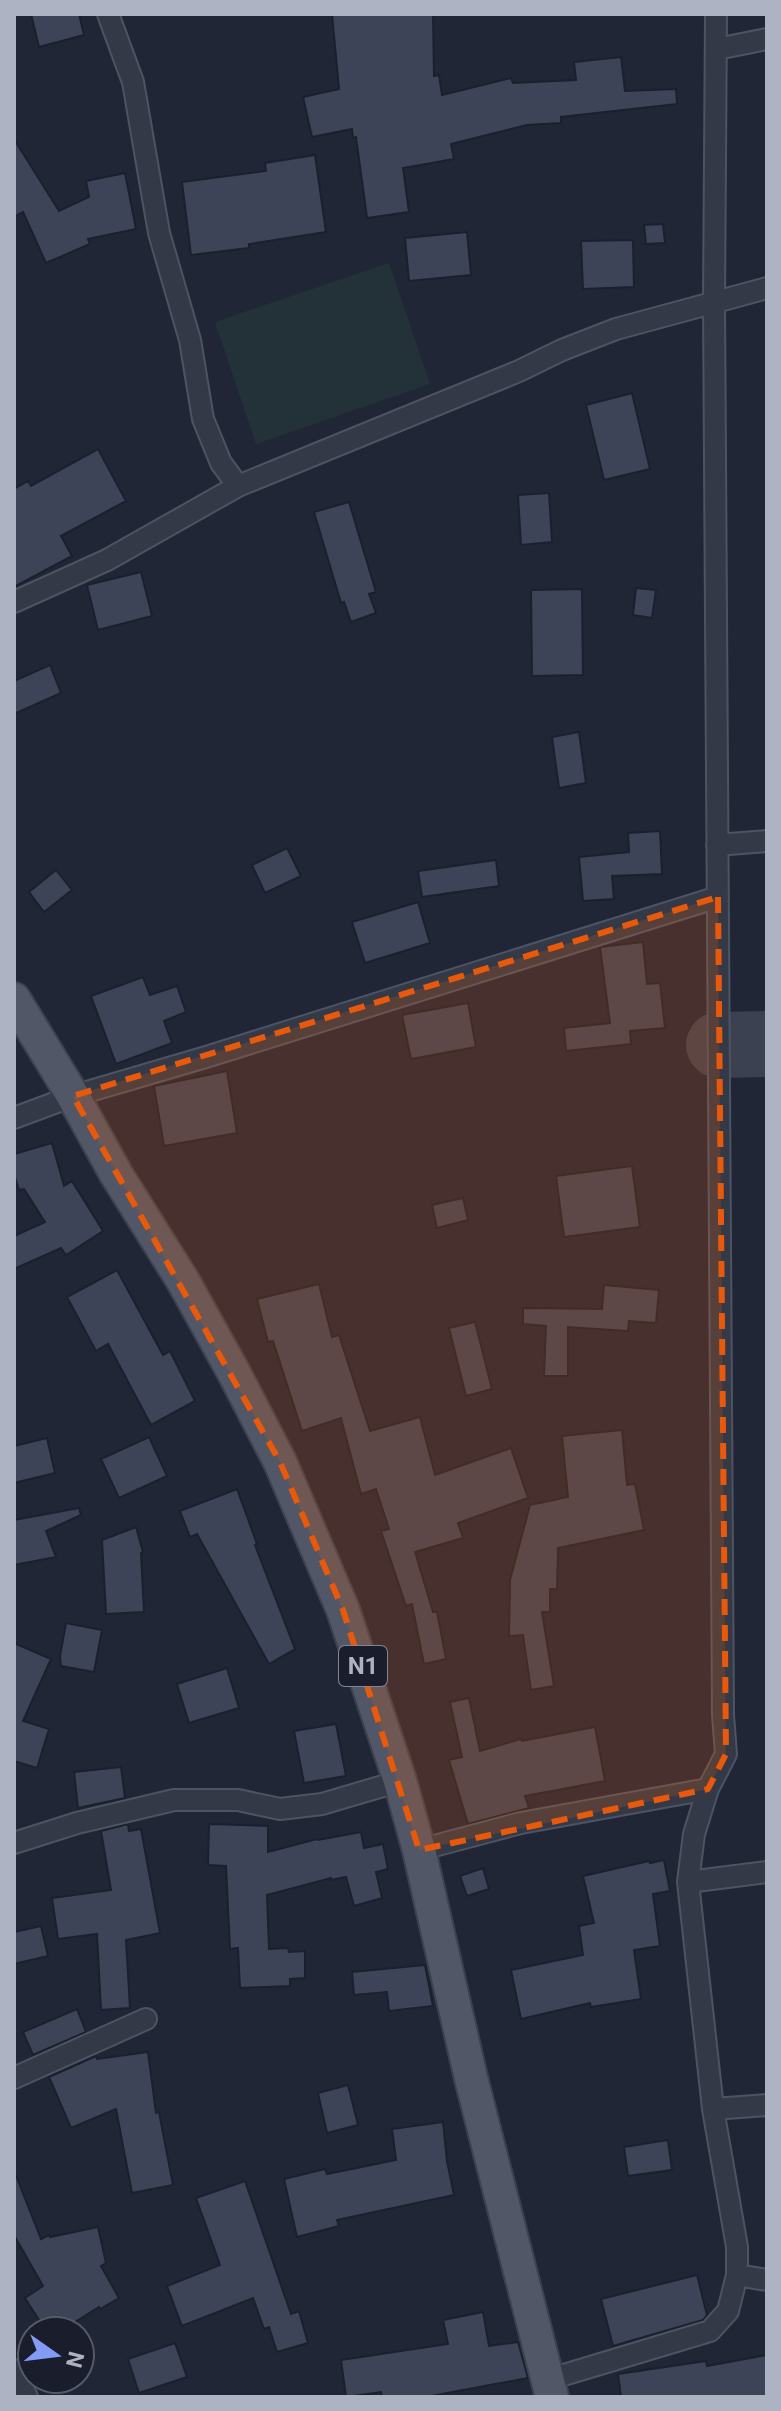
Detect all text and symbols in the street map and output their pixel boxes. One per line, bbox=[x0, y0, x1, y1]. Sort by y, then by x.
road number: N1 bbox=[339, 1646, 387, 1686]
north arrow bbox=[16, 2315, 96, 2395]
text: N bbox=[61, 2349, 89, 2370]

